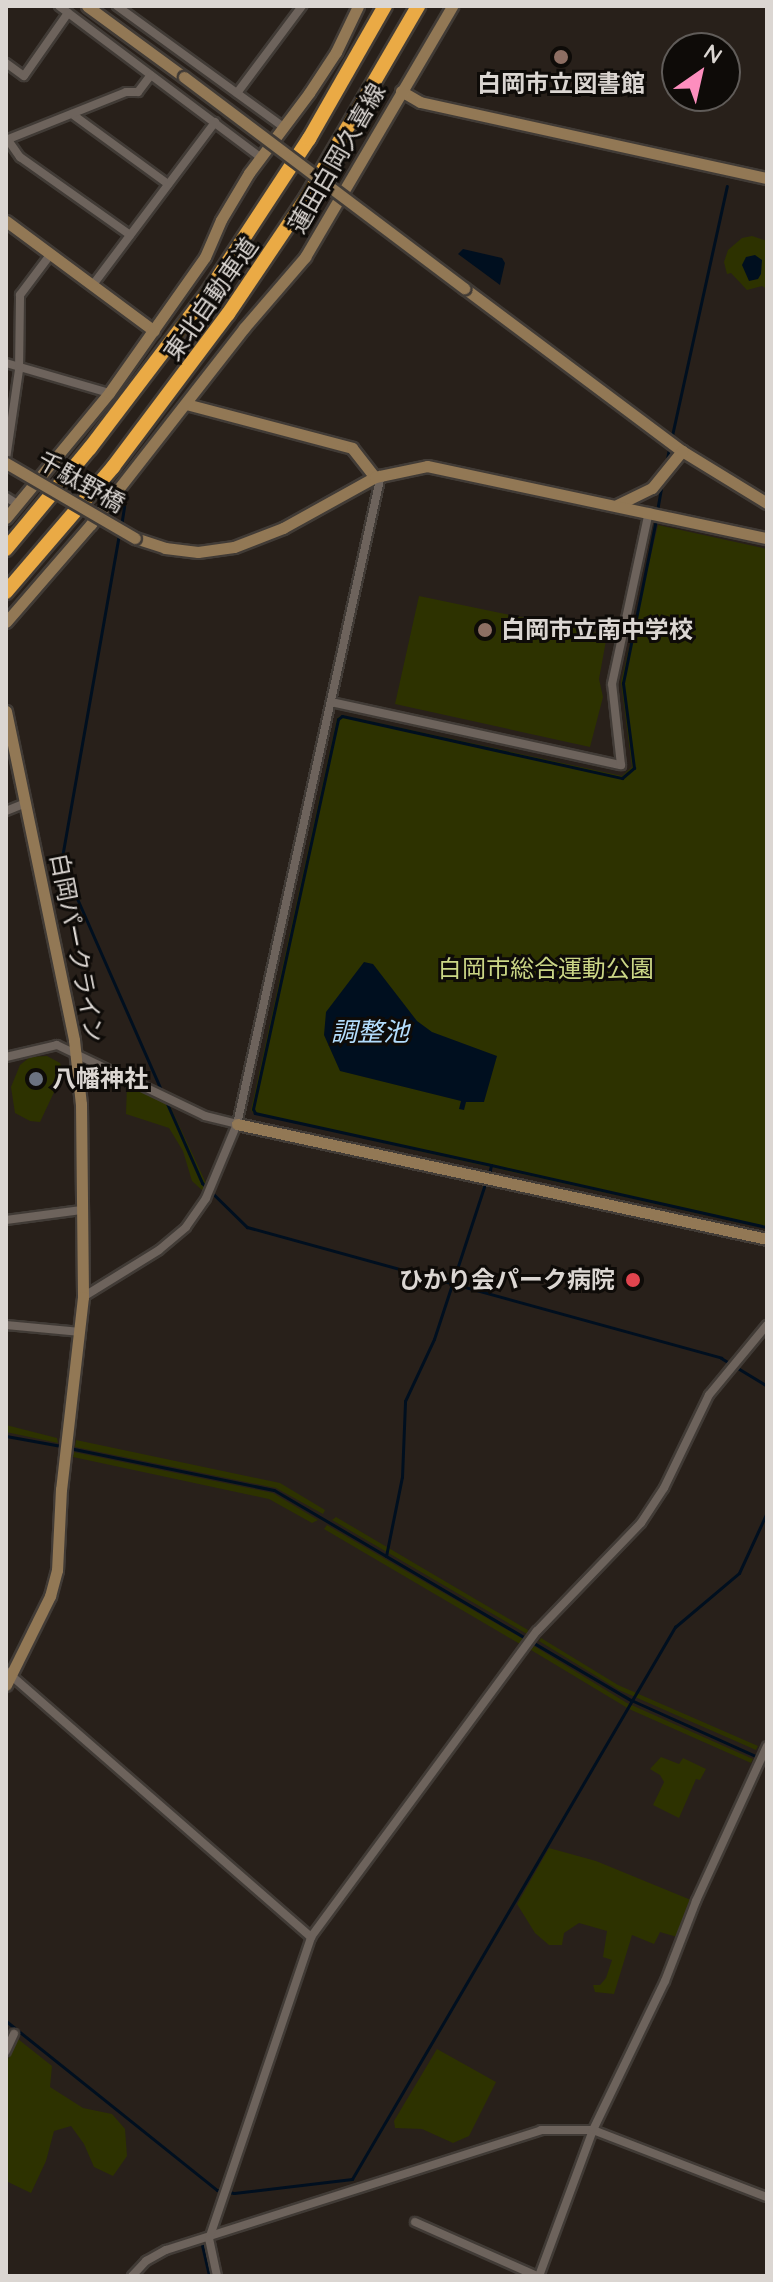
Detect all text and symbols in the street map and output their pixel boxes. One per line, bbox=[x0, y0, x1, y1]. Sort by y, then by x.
north arrow bbox=[661, 32, 741, 112]
text: N bbox=[699, 38, 728, 70]
marker: 白岡市立図書館 bbox=[552, 48, 570, 66]
place label: 白岡市立図書館 bbox=[477, 70, 645, 98]
street label: 蓮田白岡久喜線 bbox=[283, 78, 391, 238]
street label: 東北自動車道 bbox=[158, 232, 264, 366]
street label: 千駄野橋 bbox=[32, 446, 130, 518]
place label: 白岡市立南中学校 bbox=[501, 616, 693, 644]
marker: 白岡市立南中学校 bbox=[476, 621, 494, 639]
street label: 白岡パークライン bbox=[45, 851, 109, 1045]
park label: 白岡市総合運動公園 bbox=[438, 955, 654, 983]
water label: 調整池 bbox=[331, 1016, 409, 1048]
place label: 八幡神社 bbox=[52, 1065, 148, 1093]
marker: 八幡神社 bbox=[27, 1070, 45, 1088]
place label: ひかり会パーク病院 bbox=[399, 1266, 615, 1294]
marker: ひかり会パーク病院 bbox=[622, 1269, 644, 1291]

